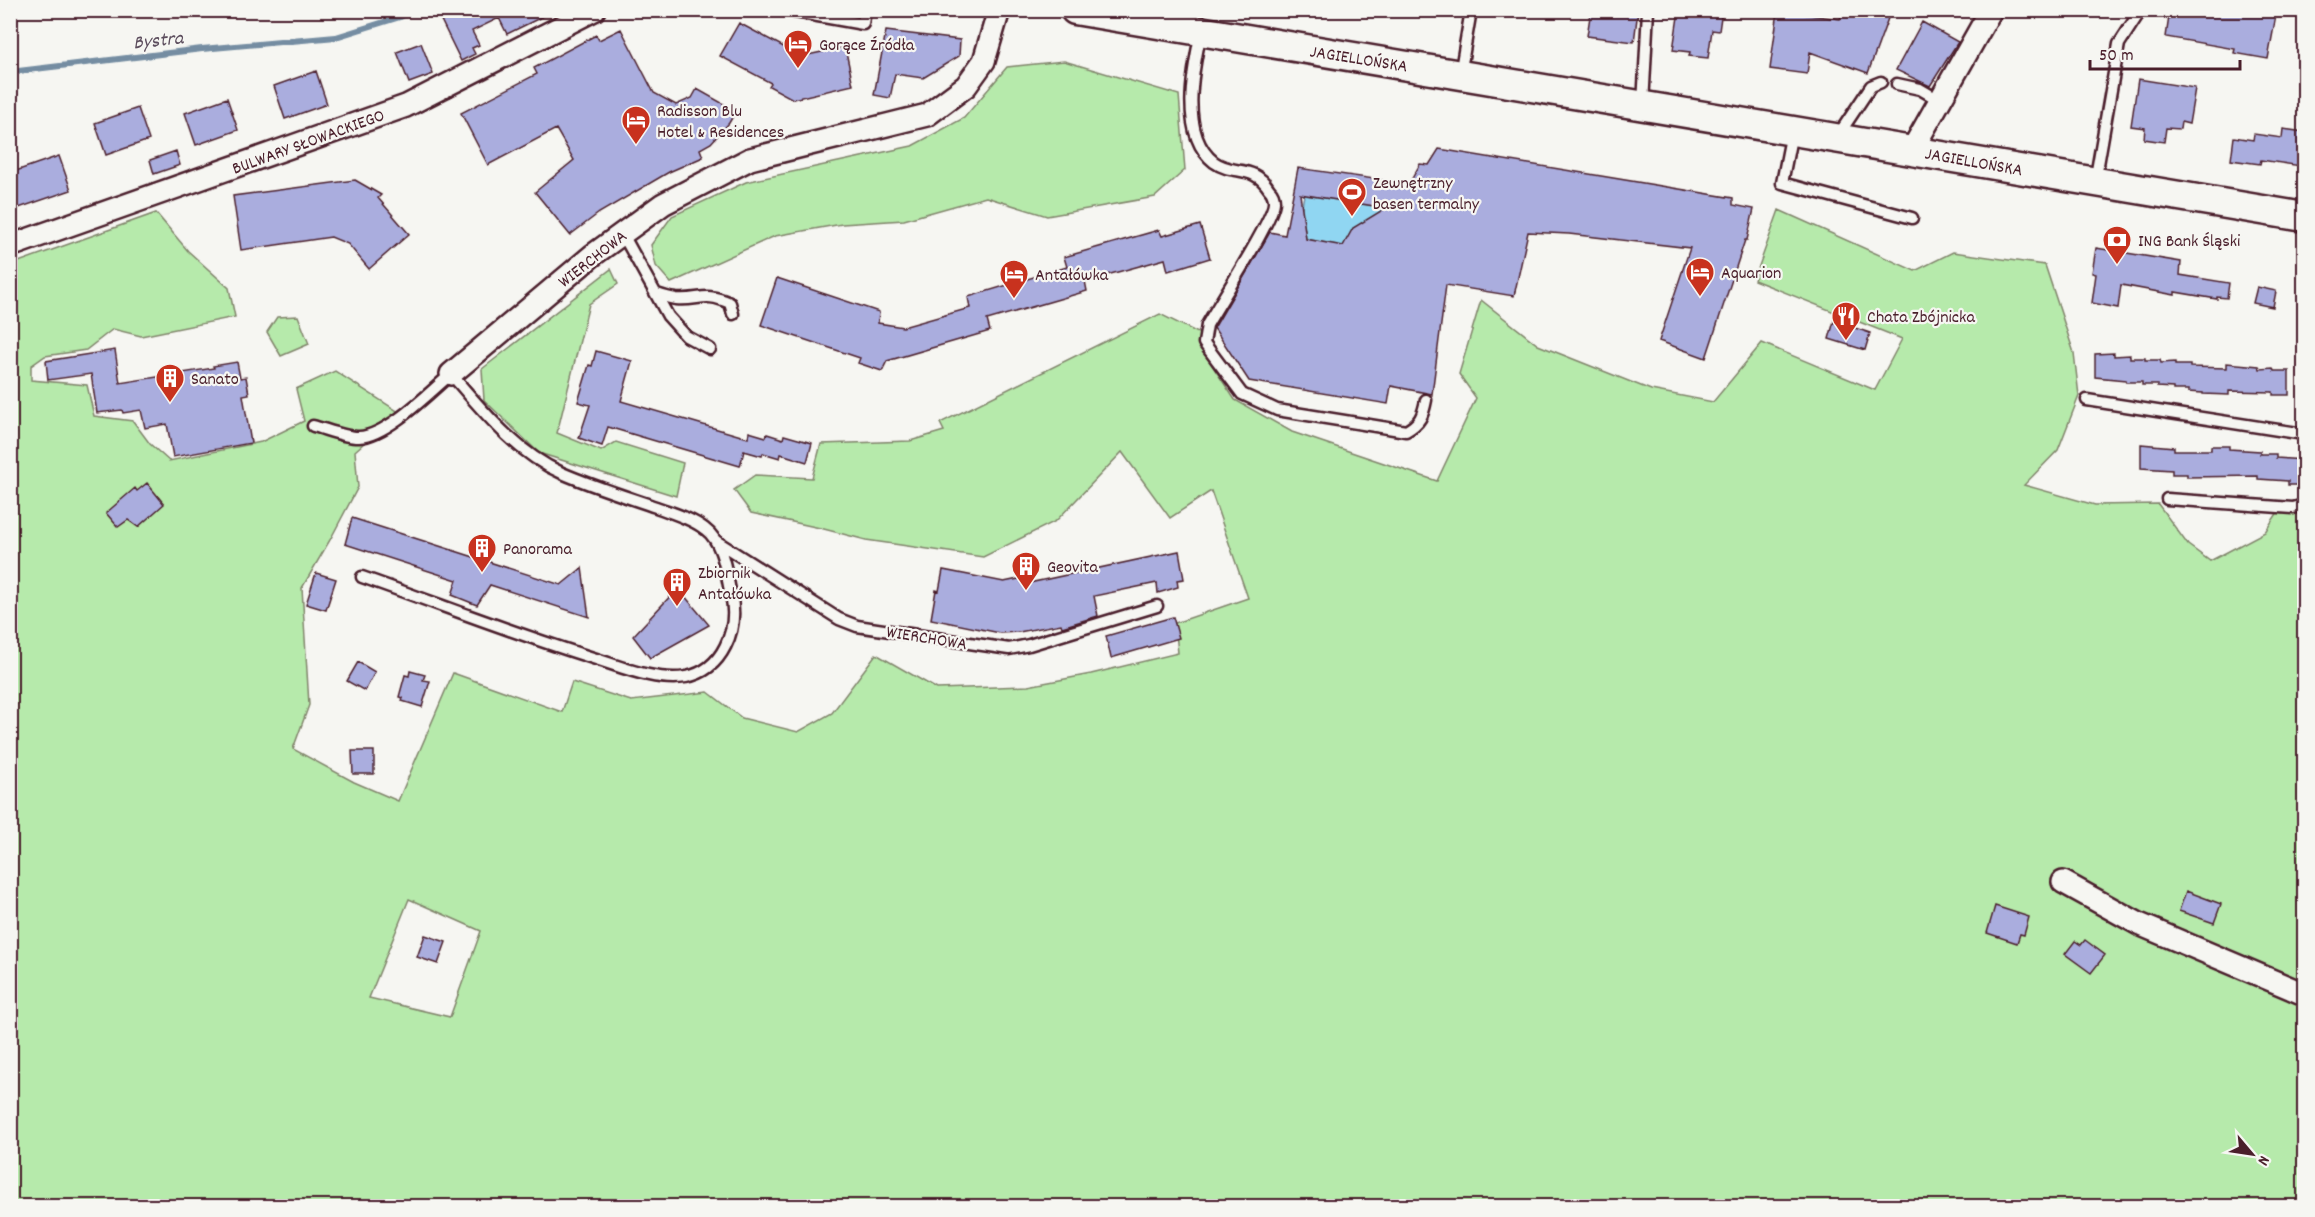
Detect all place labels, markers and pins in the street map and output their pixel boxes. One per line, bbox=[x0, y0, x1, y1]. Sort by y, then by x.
hotel icon: Gorące Źródła bbox=[782, 28, 814, 70]
place label: Gorące Źródła bbox=[819, 34, 915, 59]
place label: Radisson Blu Hotel & Residences bbox=[657, 100, 784, 146]
hotel icon: Radisson Blu Hotel & Residences bbox=[620, 104, 652, 146]
place label: Zewnętrzny basen termalny bbox=[1373, 172, 1480, 218]
sports icon: Zewnętrzny basen termalny bbox=[1336, 176, 1368, 218]
bank icon: ING Bank Śląski bbox=[2101, 224, 2133, 266]
place label: ING Bank Śląski bbox=[2138, 230, 2240, 255]
hotel icon: Aquarion bbox=[1684, 256, 1716, 298]
hotel icon: Antałówka bbox=[998, 258, 1030, 300]
place label: Aquarion bbox=[1721, 262, 1781, 287]
place label: Antałówka bbox=[1035, 264, 1109, 289]
restaurant icon: Chata Zbójnicka bbox=[1830, 300, 1862, 342]
place label: Chata Zbójnicka bbox=[1867, 306, 1975, 331]
building icon: Sanato bbox=[154, 362, 186, 404]
place label: Sanato bbox=[191, 368, 239, 393]
building icon: Panorama bbox=[466, 532, 498, 574]
place label: Panorama bbox=[503, 538, 572, 563]
building icon: Geovita bbox=[1010, 550, 1042, 592]
place label: Geovita bbox=[1047, 556, 1098, 581]
place label: Zbiornik Antałówka bbox=[698, 562, 772, 608]
building icon: Zbiornik Antałówka bbox=[661, 566, 693, 608]

